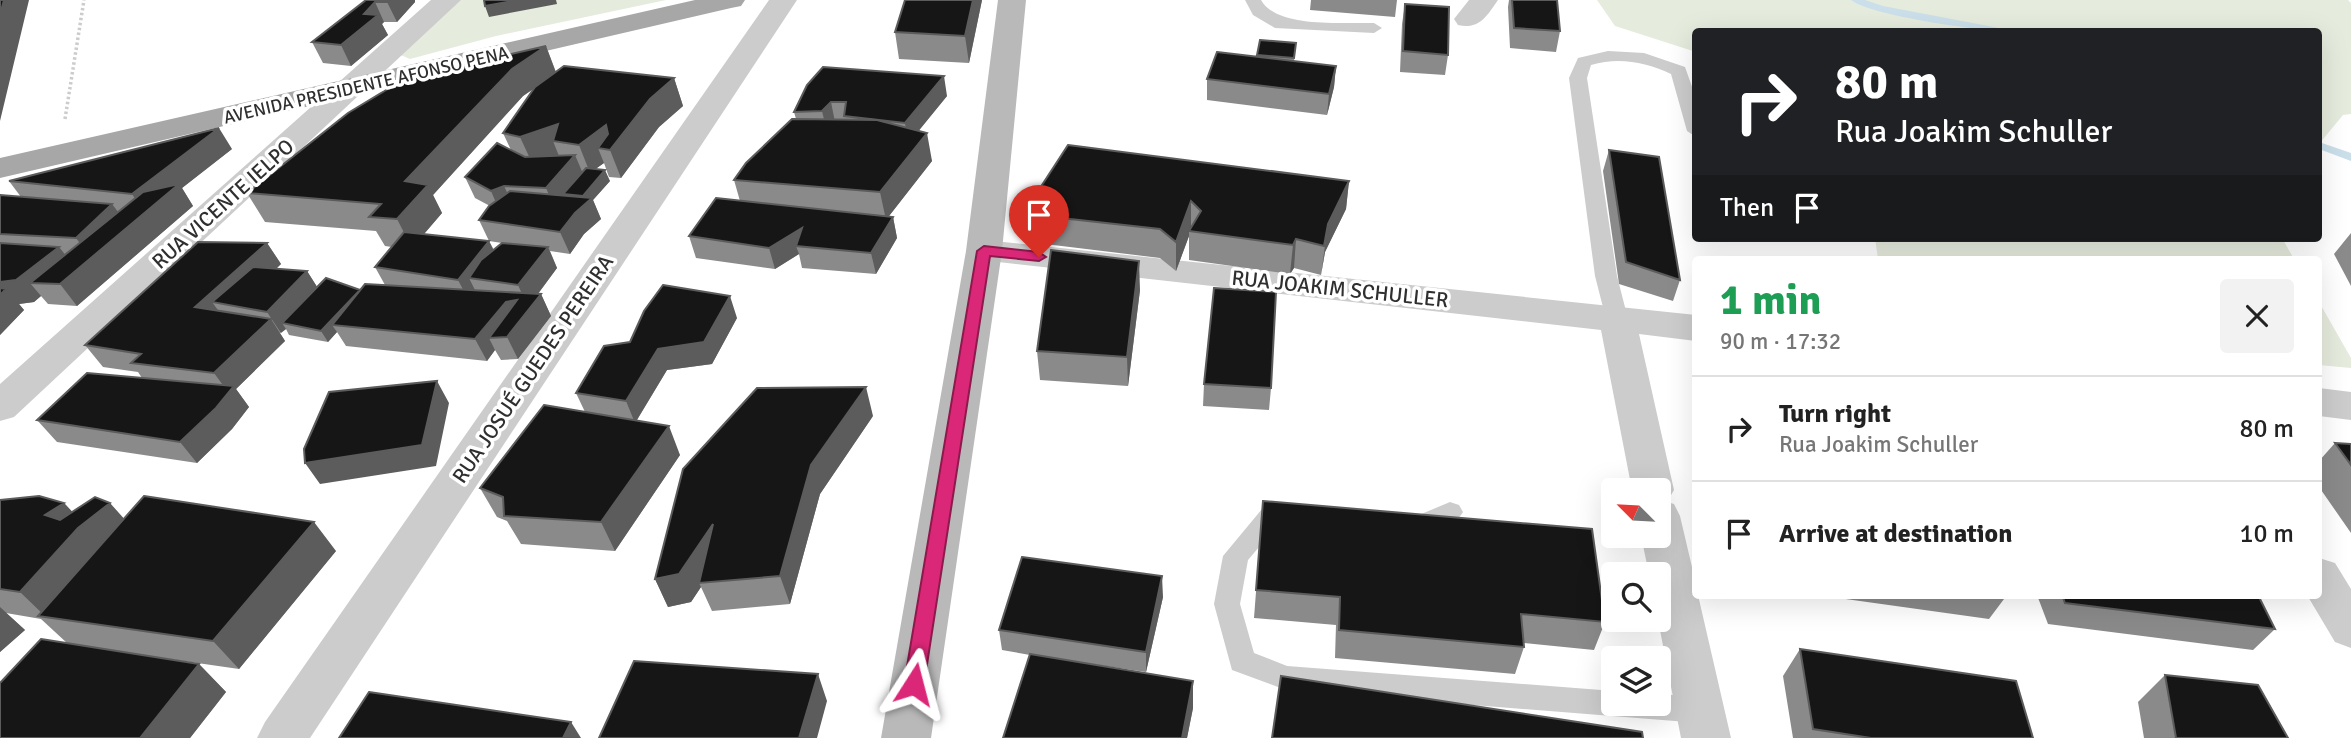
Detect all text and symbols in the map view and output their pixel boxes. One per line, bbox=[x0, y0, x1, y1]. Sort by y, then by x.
street label: AVENIDA PRESIDENTE AFONSO PENA bbox=[221, 41, 511, 129]
text: 80 m bbox=[1835, 52, 1938, 112]
icon: right bbox=[1720, 56, 1811, 147]
text: Rua Joakim Schuller bbox=[1835, 112, 2112, 151]
street label: RUA VICENTE IELPO bbox=[147, 133, 299, 275]
pin bbox=[1009, 185, 1069, 257]
icon: arrive bbox=[1788, 189, 1826, 227]
text: Then bbox=[1720, 192, 1774, 224]
icon: arrive bbox=[1020, 196, 1058, 234]
street label: RUA JOSUÉ GUEDES PEREIRA bbox=[447, 250, 619, 488]
street label: RUA JOAKIM SCHULLER bbox=[1230, 265, 1450, 313]
text: 1 min bbox=[1720, 275, 1821, 326]
button: close bbox=[2220, 279, 2294, 353]
text: 90 m · 17:32 bbox=[1720, 327, 1841, 356]
text: Turn right bbox=[1779, 398, 1891, 430]
icon: right bbox=[1720, 410, 1758, 448]
text: 80 m bbox=[2239, 413, 2294, 445]
text: Rua Joakim Schuller bbox=[1779, 430, 1978, 459]
north arrow bbox=[1601, 478, 1671, 548]
map controls bbox=[1601, 478, 1671, 716]
icon: arrive bbox=[1720, 515, 1758, 553]
text: Arrive at destination bbox=[1779, 518, 2012, 550]
text: 10 m bbox=[2239, 518, 2294, 550]
button: search bbox=[1601, 562, 1671, 632]
button: layers bbox=[1601, 646, 1671, 716]
position arrow bbox=[877, 647, 951, 721]

